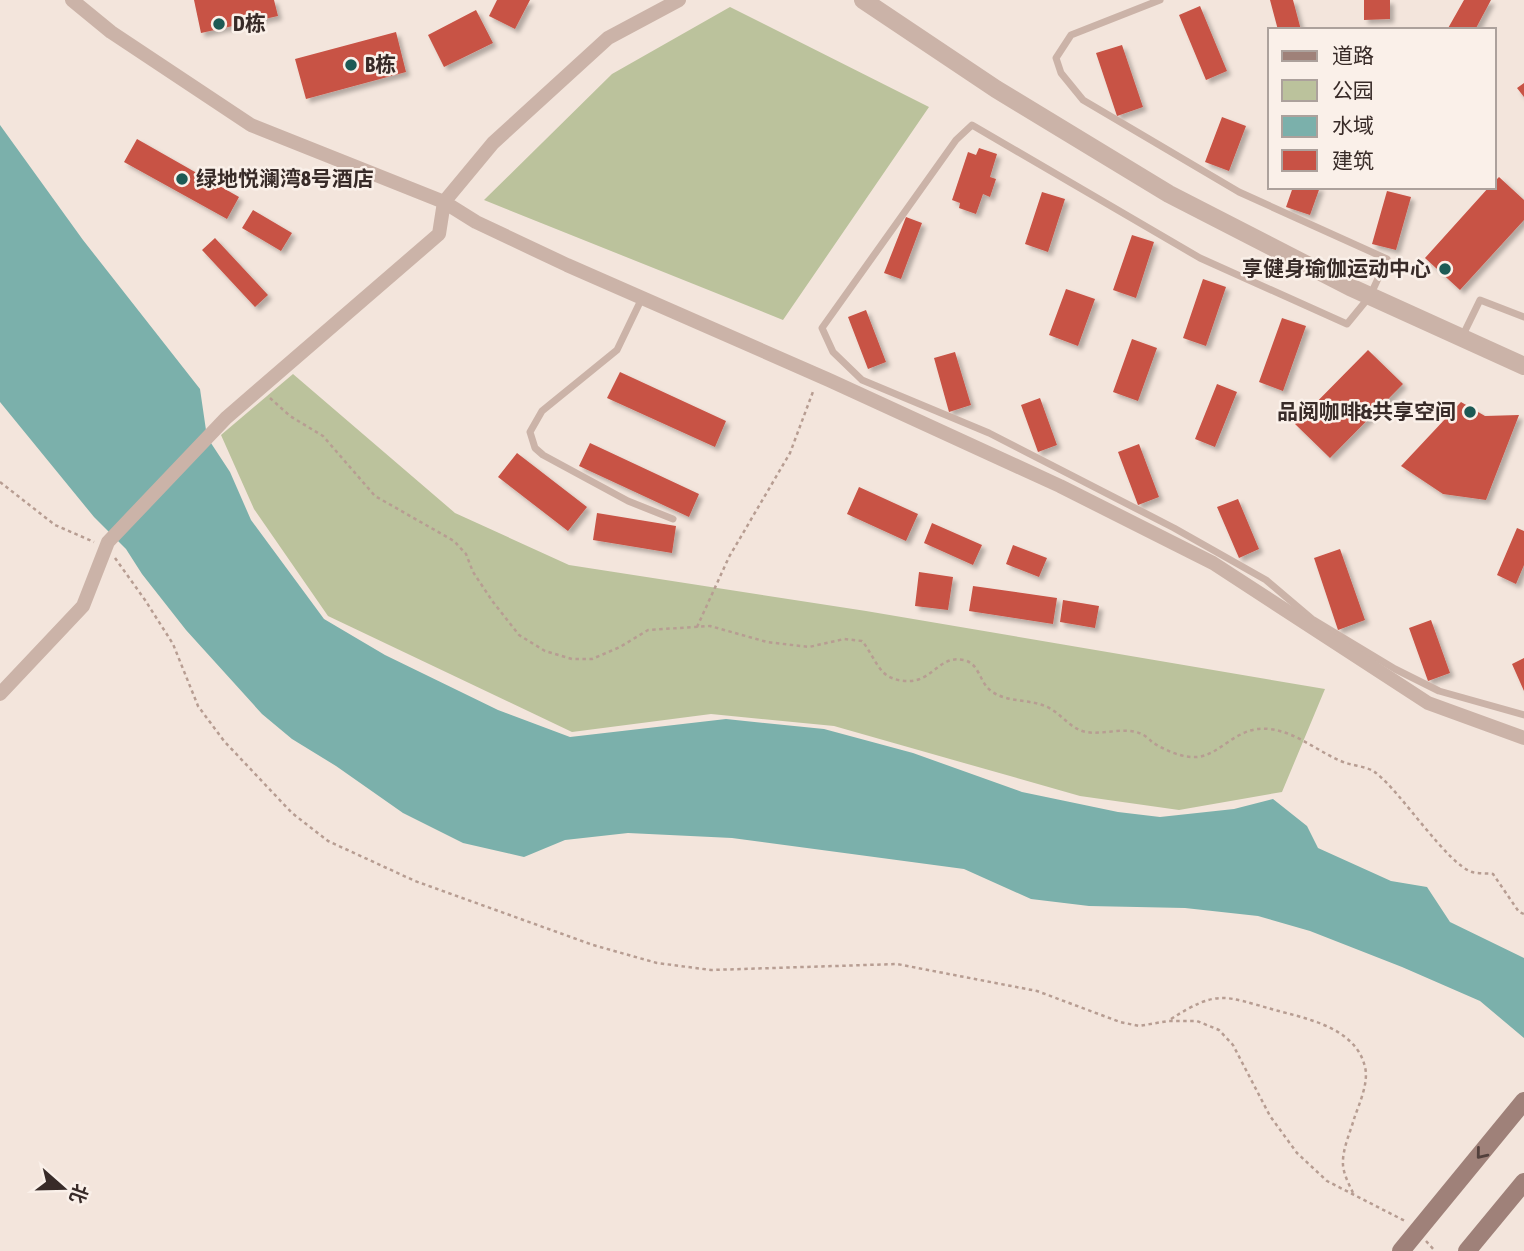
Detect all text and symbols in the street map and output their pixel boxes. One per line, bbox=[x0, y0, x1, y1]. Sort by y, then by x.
place label: D栋 bbox=[233, 11, 266, 35]
marker: D栋 bbox=[211, 16, 227, 32]
legend bbox=[1268, 28, 1496, 189]
text: 道路 bbox=[1332, 43, 1374, 67]
place label: B栋 bbox=[365, 52, 396, 76]
marker: B栋 bbox=[343, 57, 359, 73]
text: 公园 bbox=[1332, 78, 1374, 102]
text: 水域 bbox=[1332, 113, 1374, 137]
text: 建筑 bbox=[1332, 148, 1374, 172]
place label: 绿地悦澜湾8号酒店 bbox=[196, 166, 374, 190]
marker: 绿地悦澜湾8号酒店 bbox=[174, 171, 190, 187]
place label: 享健身瑜伽运动中心 bbox=[1242, 256, 1431, 280]
marker: 享健身瑜伽运动中心 bbox=[1437, 261, 1453, 277]
place label: 品阅咖啡&共享空间 bbox=[1277, 399, 1456, 423]
marker: 品阅咖啡&共享空间 bbox=[1462, 404, 1478, 420]
one-way arrow bbox=[1476, 1147, 1489, 1159]
north arrow bbox=[28, 1153, 98, 1223]
text: 北 bbox=[65, 1181, 93, 1207]

